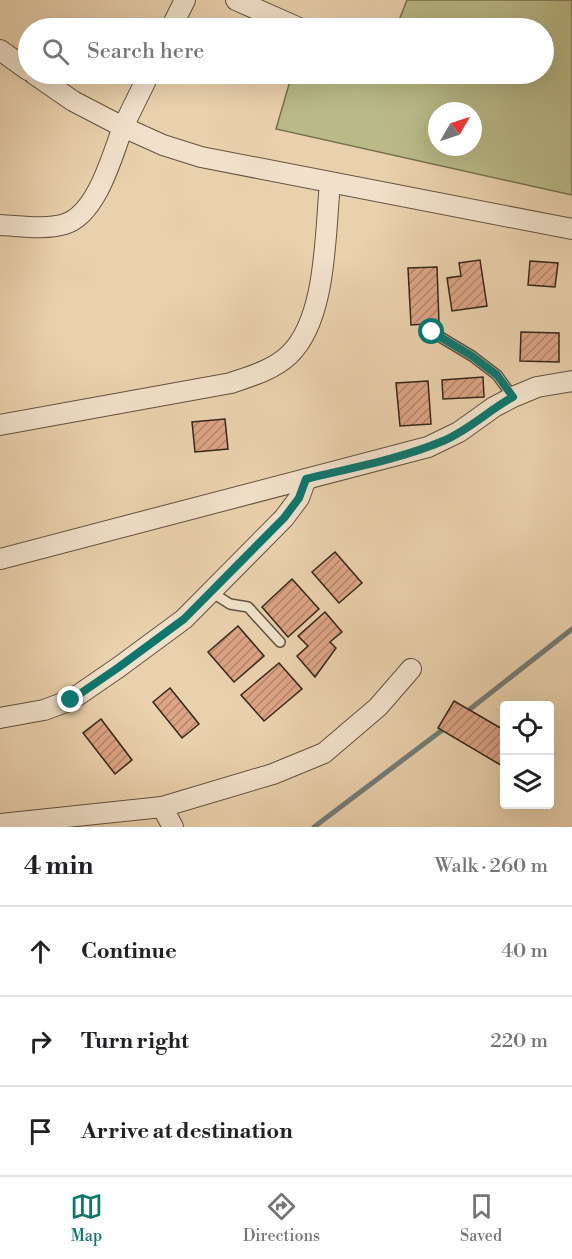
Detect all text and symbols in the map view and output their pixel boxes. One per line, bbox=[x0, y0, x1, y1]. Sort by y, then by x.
search box bbox=[18, 18, 554, 84]
icon: search bbox=[39, 35, 72, 68]
text: Search here bbox=[87, 38, 204, 65]
north arrow bbox=[428, 102, 482, 156]
route start bbox=[418, 318, 444, 344]
route end bbox=[57, 686, 83, 712]
map controls bbox=[500, 701, 554, 809]
button: locate bbox=[500, 701, 554, 755]
button: layers bbox=[500, 755, 554, 809]
text: 4 min bbox=[24, 850, 94, 882]
text: Walk · 260 m bbox=[435, 854, 548, 879]
icon: ahead bbox=[24, 935, 57, 968]
text: Continue bbox=[81, 938, 177, 965]
text: 40 m bbox=[501, 939, 548, 964]
icon: right bbox=[24, 1025, 57, 1058]
text: Turn right bbox=[81, 1028, 189, 1055]
text: 220 m bbox=[490, 1029, 548, 1054]
icon: arrive bbox=[24, 1115, 57, 1148]
text: Arrive at destination bbox=[81, 1118, 293, 1145]
tab: Map bbox=[70, 1190, 103, 1246]
tab: Directions bbox=[243, 1190, 320, 1246]
tab: Saved bbox=[460, 1190, 502, 1246]

